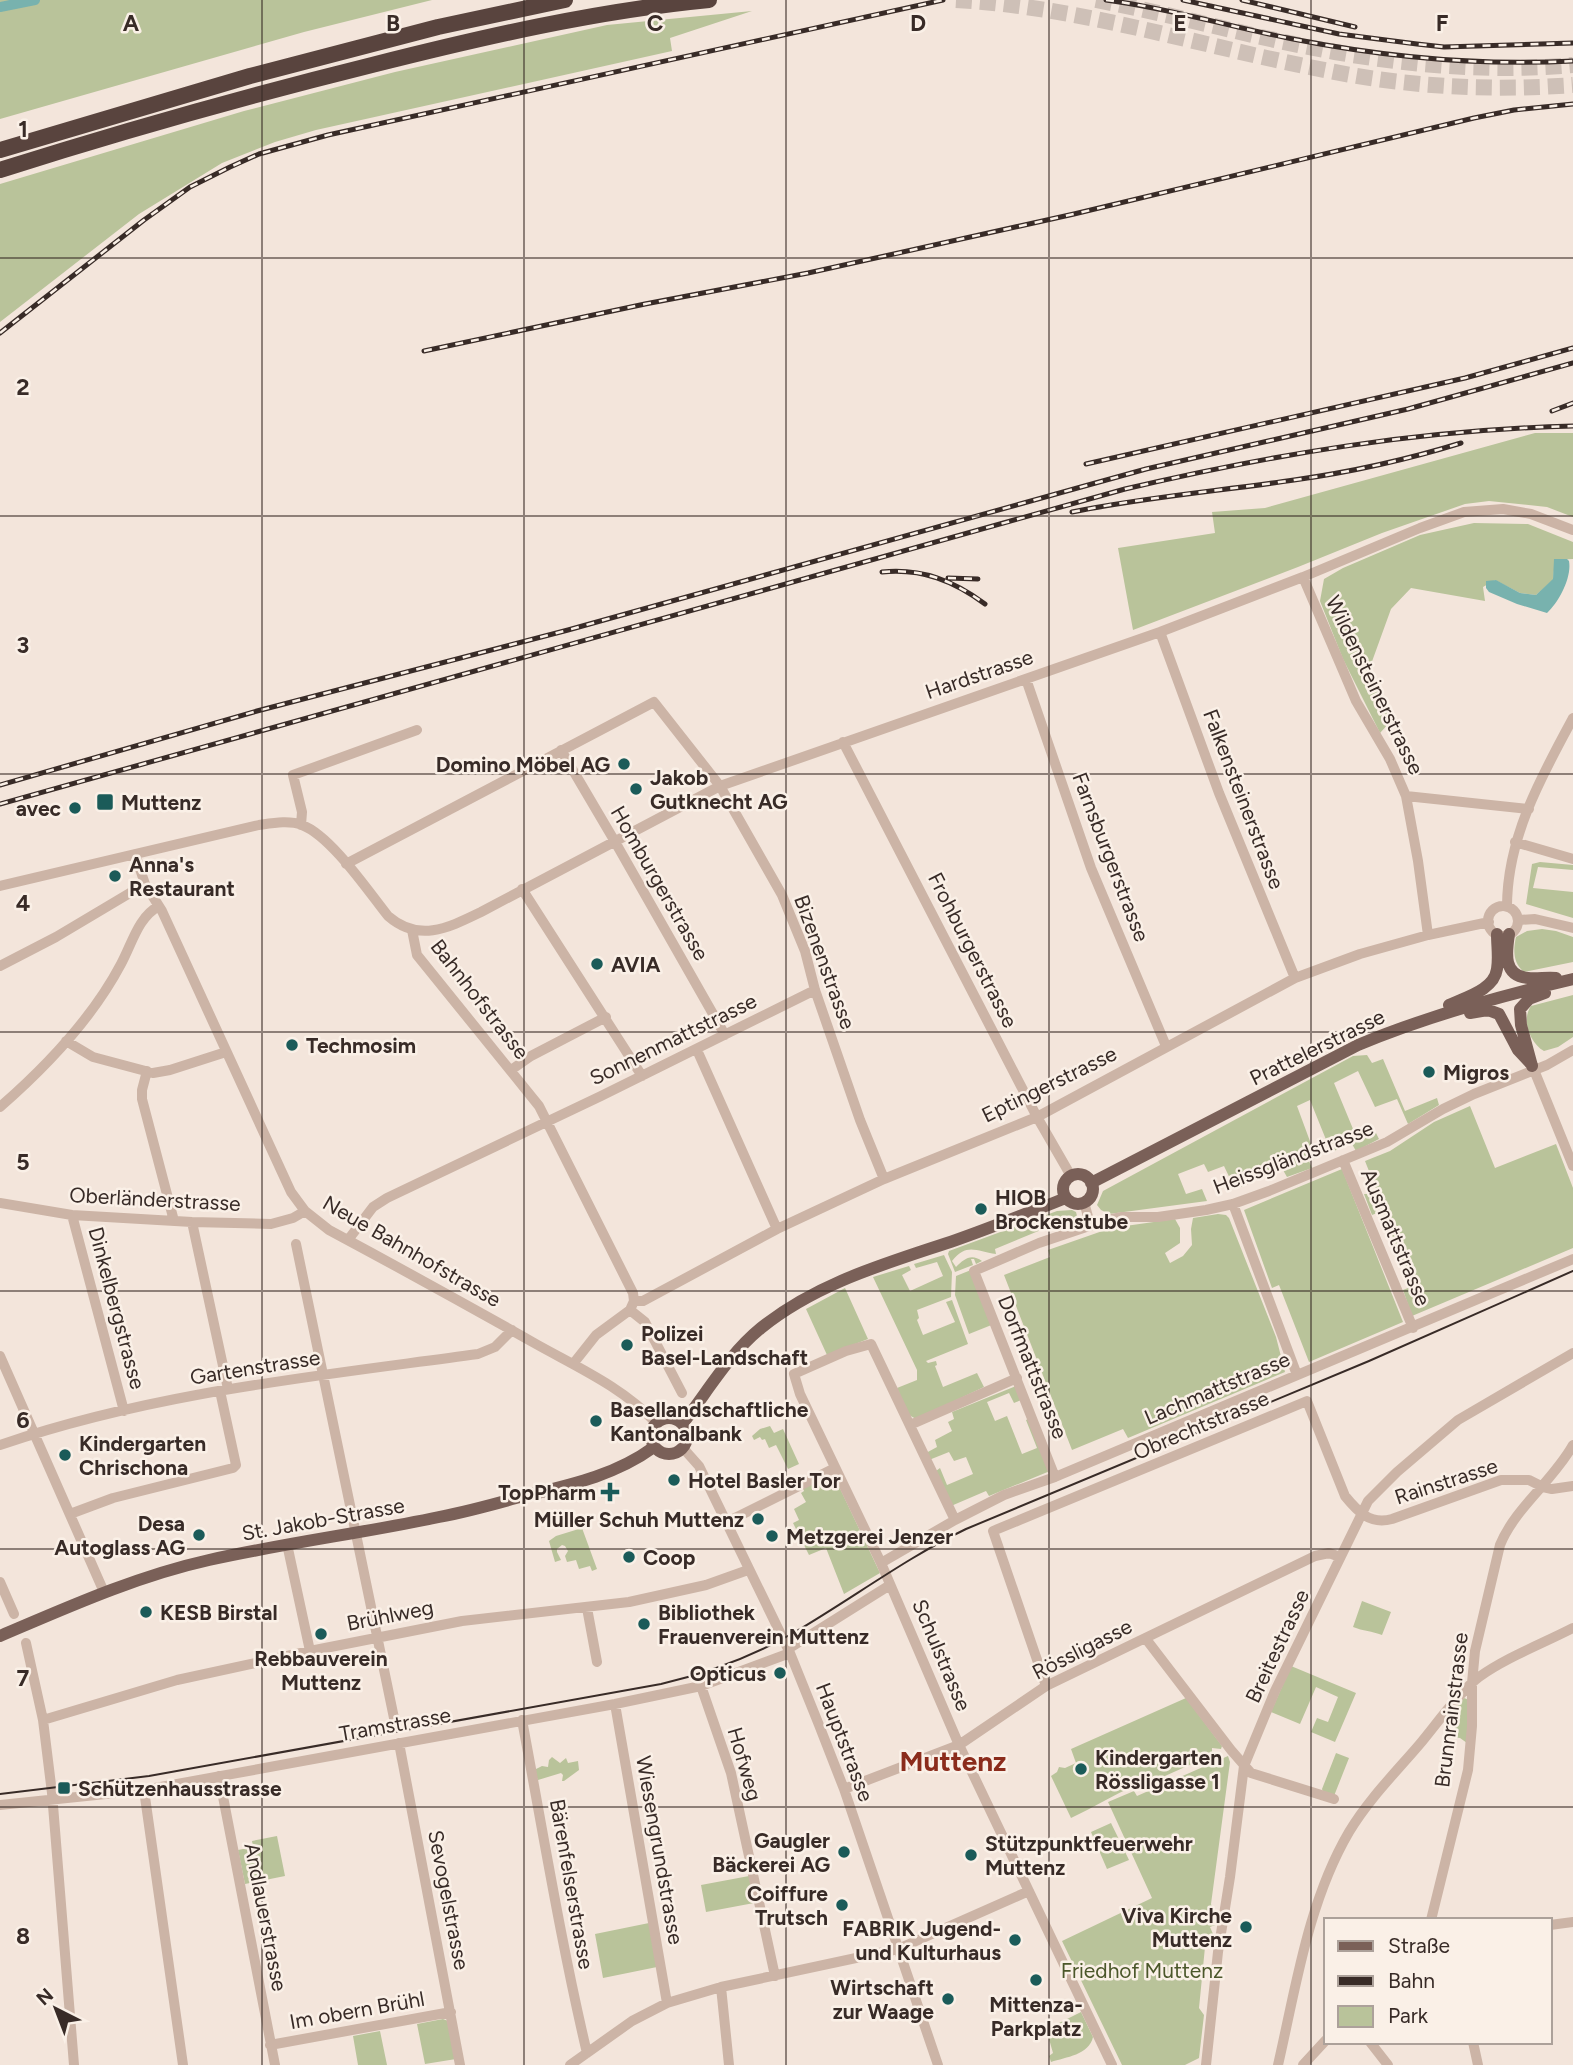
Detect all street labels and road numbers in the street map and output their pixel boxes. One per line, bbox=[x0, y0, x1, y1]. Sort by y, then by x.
street label: Wildensteinerstrasse bbox=[1321, 591, 1429, 779]
street label: Hardstrasse bbox=[922, 644, 1036, 704]
street label: Falkensteinerstrasse bbox=[1198, 706, 1290, 892]
street label: Farnsburgerstrasse bbox=[1067, 769, 1155, 945]
street label: Homburgerstrasse bbox=[606, 801, 714, 965]
street label: Frohburgerstrasse bbox=[923, 868, 1023, 1032]
street label: Bizenenstrasse bbox=[789, 891, 861, 1033]
street label: Bahnhofstrasse bbox=[425, 934, 535, 1064]
street label: Sonnenmattstrasse bbox=[585, 988, 761, 1090]
street label: Prattelerstrasse bbox=[1245, 1004, 1389, 1090]
street label: Eptingerstrasse bbox=[978, 1041, 1120, 1127]
street label: Heissgländstrasse bbox=[1209, 1115, 1377, 1199]
street label: Ausmattstrasse bbox=[1356, 1165, 1436, 1309]
street label: Oberländerstrasse bbox=[69, 1182, 241, 1216]
street label: Neue Bahnhofstrasse bbox=[319, 1190, 505, 1312]
street label: Dinkelbergstrasse bbox=[83, 1224, 151, 1392]
street label: Dorfmattstrasse bbox=[993, 1292, 1073, 1442]
street label: Gartenstrasse bbox=[188, 1344, 322, 1390]
street label: Lachmattstrasse bbox=[1140, 1346, 1294, 1430]
street label: Obrechtstrasse bbox=[1129, 1385, 1273, 1465]
street label: Rainstrasse bbox=[1391, 1453, 1501, 1509]
street label: St. Jakob-Strasse bbox=[240, 1492, 406, 1546]
street label: Breitestrasse bbox=[1240, 1585, 1314, 1707]
street label: Brühlweg bbox=[344, 1594, 436, 1636]
street label: Schulstrasse bbox=[907, 1595, 977, 1715]
street label: Rössligasse bbox=[1028, 1613, 1136, 1685]
street label: Brunnrainstrasse bbox=[1429, 1631, 1473, 1789]
street label: Hauptstrasse bbox=[811, 1679, 879, 1805]
street label: Tramstrasse bbox=[337, 1702, 453, 1746]
street label: Hofweg bbox=[723, 1724, 767, 1804]
street label: Wiesengrundstrasse bbox=[631, 1754, 689, 1946]
street label: Bärenfelserstrasse bbox=[545, 1797, 599, 1971]
street label: Sevogelstrasse bbox=[423, 1828, 475, 1972]
street label: Andlauerstrasse bbox=[239, 1841, 293, 1993]
street label: Im obern Brühl bbox=[288, 1986, 426, 2034]

